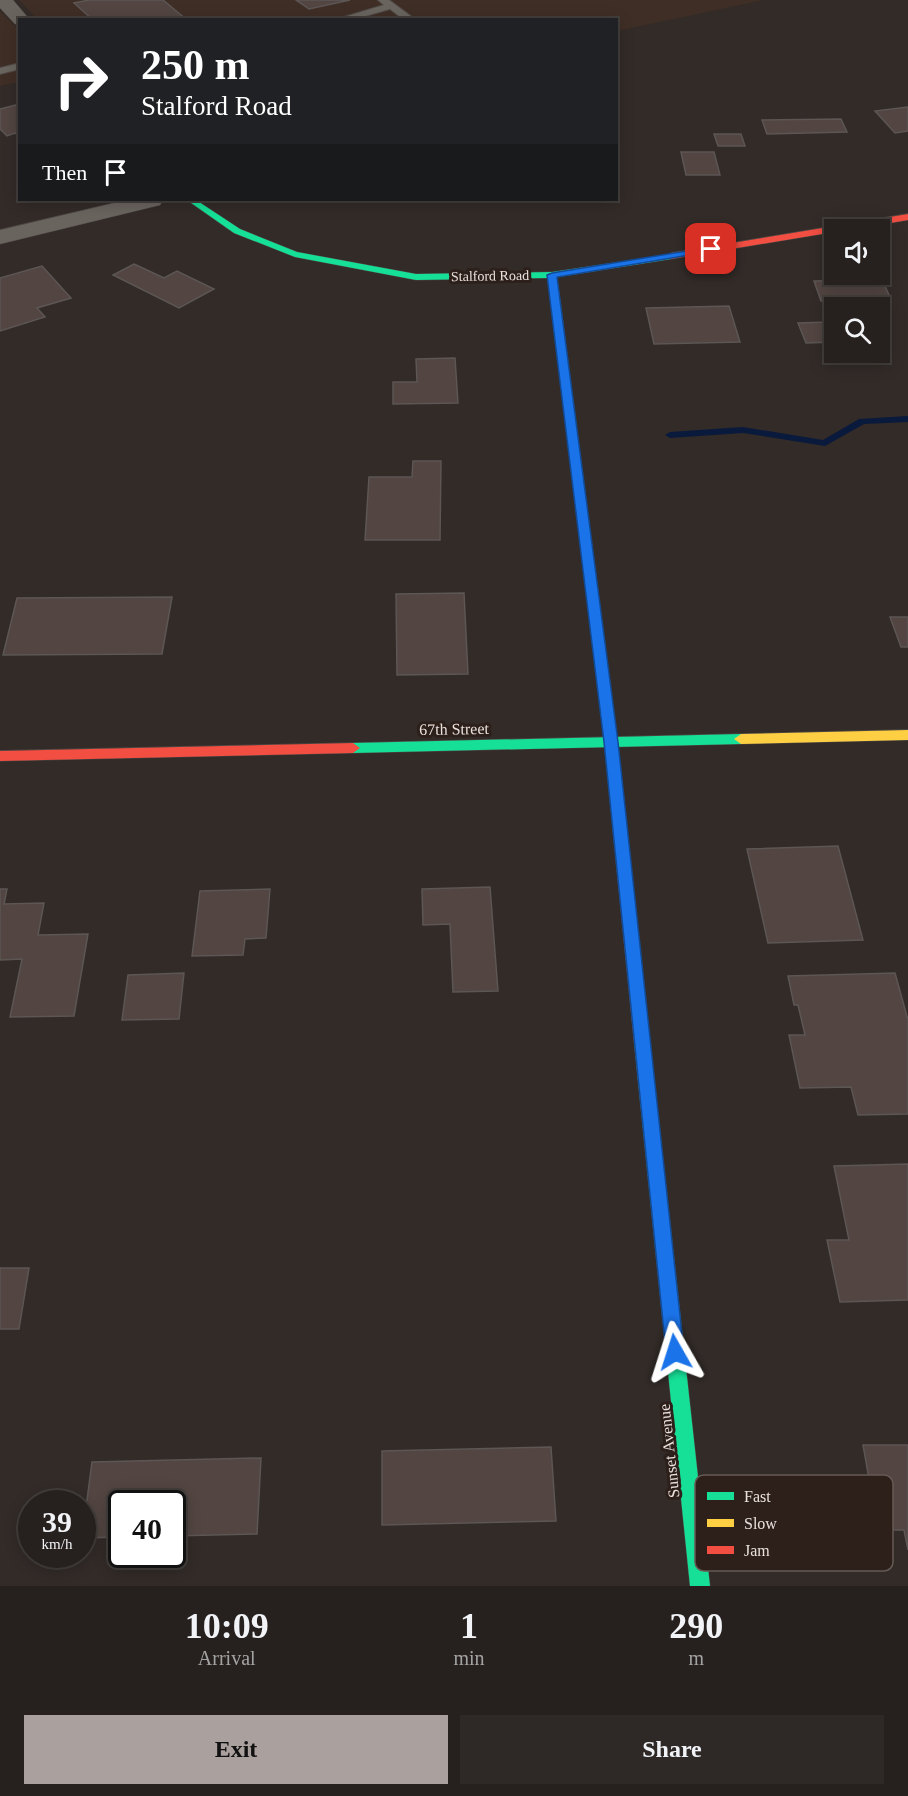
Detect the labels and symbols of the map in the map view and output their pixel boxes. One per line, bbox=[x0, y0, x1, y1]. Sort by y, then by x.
pin bbox=[685, 223, 736, 274]
street label: Stalford Road bbox=[451, 268, 529, 284]
street label: 67th Street bbox=[419, 720, 490, 738]
position arrow bbox=[643, 1320, 707, 1384]
street label: Sunset Avenue bbox=[656, 1403, 682, 1499]
legend bbox=[695, 1475, 893, 1571]
text: Fast bbox=[744, 1488, 771, 1505]
speed limit sign: 40 bbox=[108, 1490, 186, 1568]
text: Slow bbox=[744, 1515, 777, 1532]
text: Jam bbox=[744, 1542, 770, 1559]

